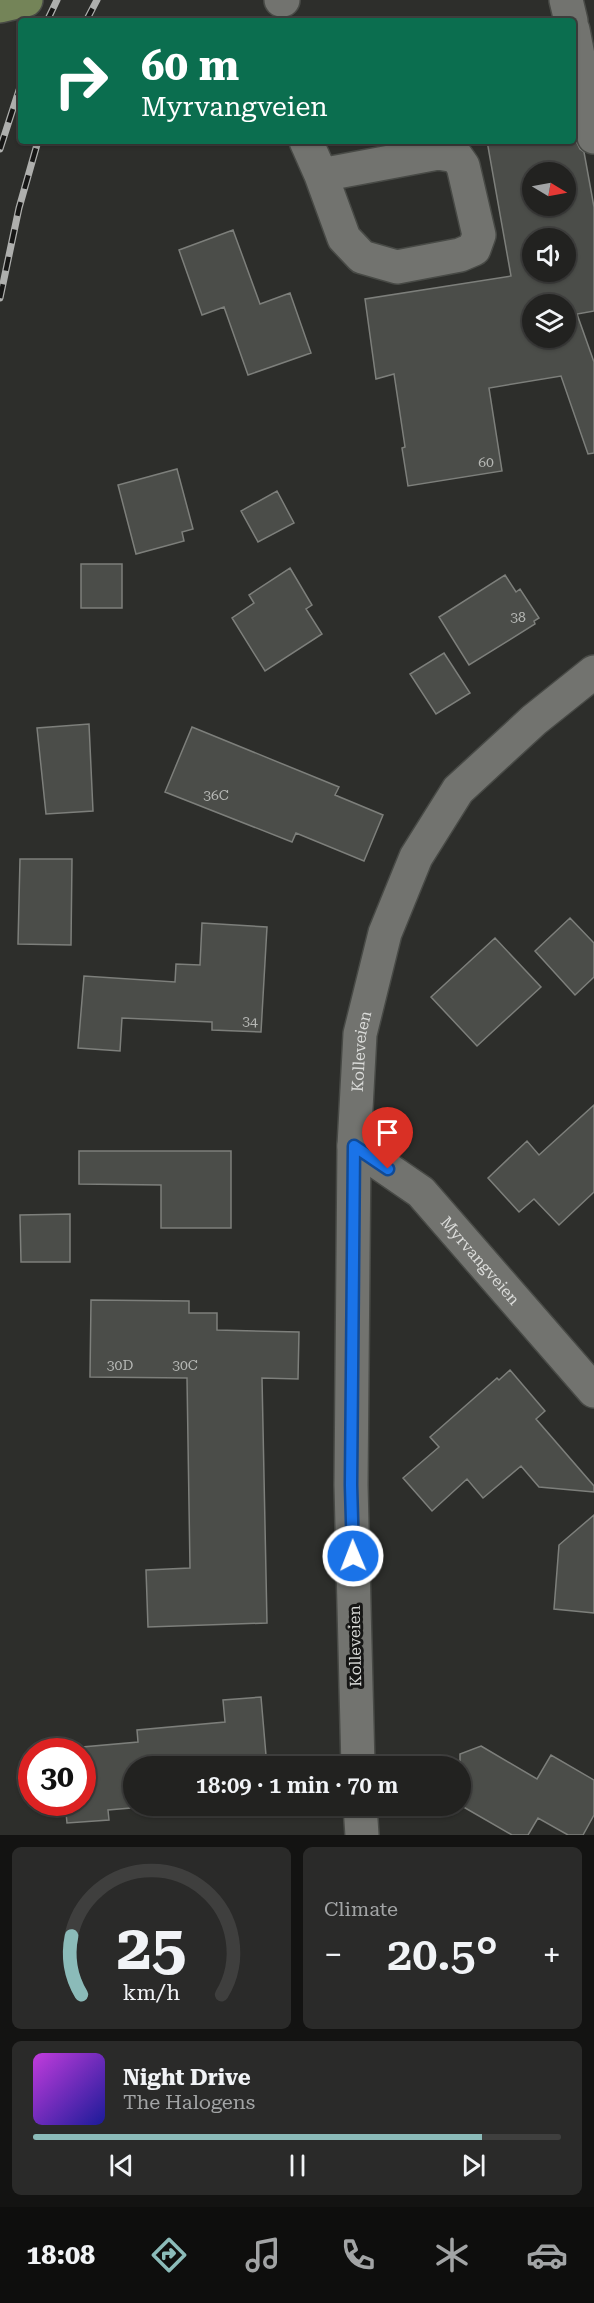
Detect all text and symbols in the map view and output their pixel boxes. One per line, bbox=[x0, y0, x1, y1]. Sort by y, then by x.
text: 60 m bbox=[141, 41, 239, 90]
icon: right bbox=[42, 42, 120, 120]
text: Myrvangveien bbox=[141, 91, 328, 123]
north arrow bbox=[522, 162, 576, 216]
map controls bbox=[522, 162, 576, 348]
button: sound bbox=[522, 228, 576, 282]
button: layers bbox=[522, 294, 576, 348]
house number: 60 bbox=[478, 454, 494, 470]
house number: 38 bbox=[510, 609, 526, 625]
house number: 36C bbox=[203, 787, 229, 803]
street label: Kolleveien bbox=[347, 1009, 375, 1093]
house number: 34 bbox=[242, 1013, 258, 1029]
pin bbox=[362, 1107, 413, 1169]
icon: arrive bbox=[371, 1116, 404, 1149]
street label: Myrvangveien bbox=[437, 1212, 524, 1308]
house number: 30D bbox=[107, 1357, 133, 1373]
house number: 30C bbox=[172, 1357, 198, 1373]
position arrow bbox=[321, 1524, 385, 1588]
street label: Kolleveien bbox=[345, 1605, 365, 1687]
speed limit sign: 30 bbox=[18, 1738, 96, 1816]
text: 18:09 · 1 min · 70 m bbox=[196, 1773, 398, 1798]
text: Climate bbox=[324, 1897, 398, 1921]
text: 25 bbox=[117, 1911, 186, 1984]
text: 20.5° bbox=[387, 1928, 498, 1981]
text: − bbox=[324, 1935, 342, 1974]
text: + bbox=[543, 1935, 561, 1974]
text: km/h bbox=[123, 1980, 180, 2005]
text: Night Drive bbox=[123, 2065, 251, 2090]
text: The Halogens bbox=[123, 2090, 255, 2114]
icon: previous bbox=[105, 2149, 138, 2182]
icon: pause bbox=[281, 2149, 314, 2182]
icon: next bbox=[457, 2149, 490, 2182]
icon: directions bbox=[148, 2234, 190, 2276]
icon: music bbox=[242, 2234, 284, 2276]
icon: phone bbox=[337, 2234, 379, 2276]
icon: climate bbox=[431, 2234, 473, 2276]
icon: car bbox=[526, 2234, 568, 2276]
text: 18:08 bbox=[26, 2239, 95, 2271]

